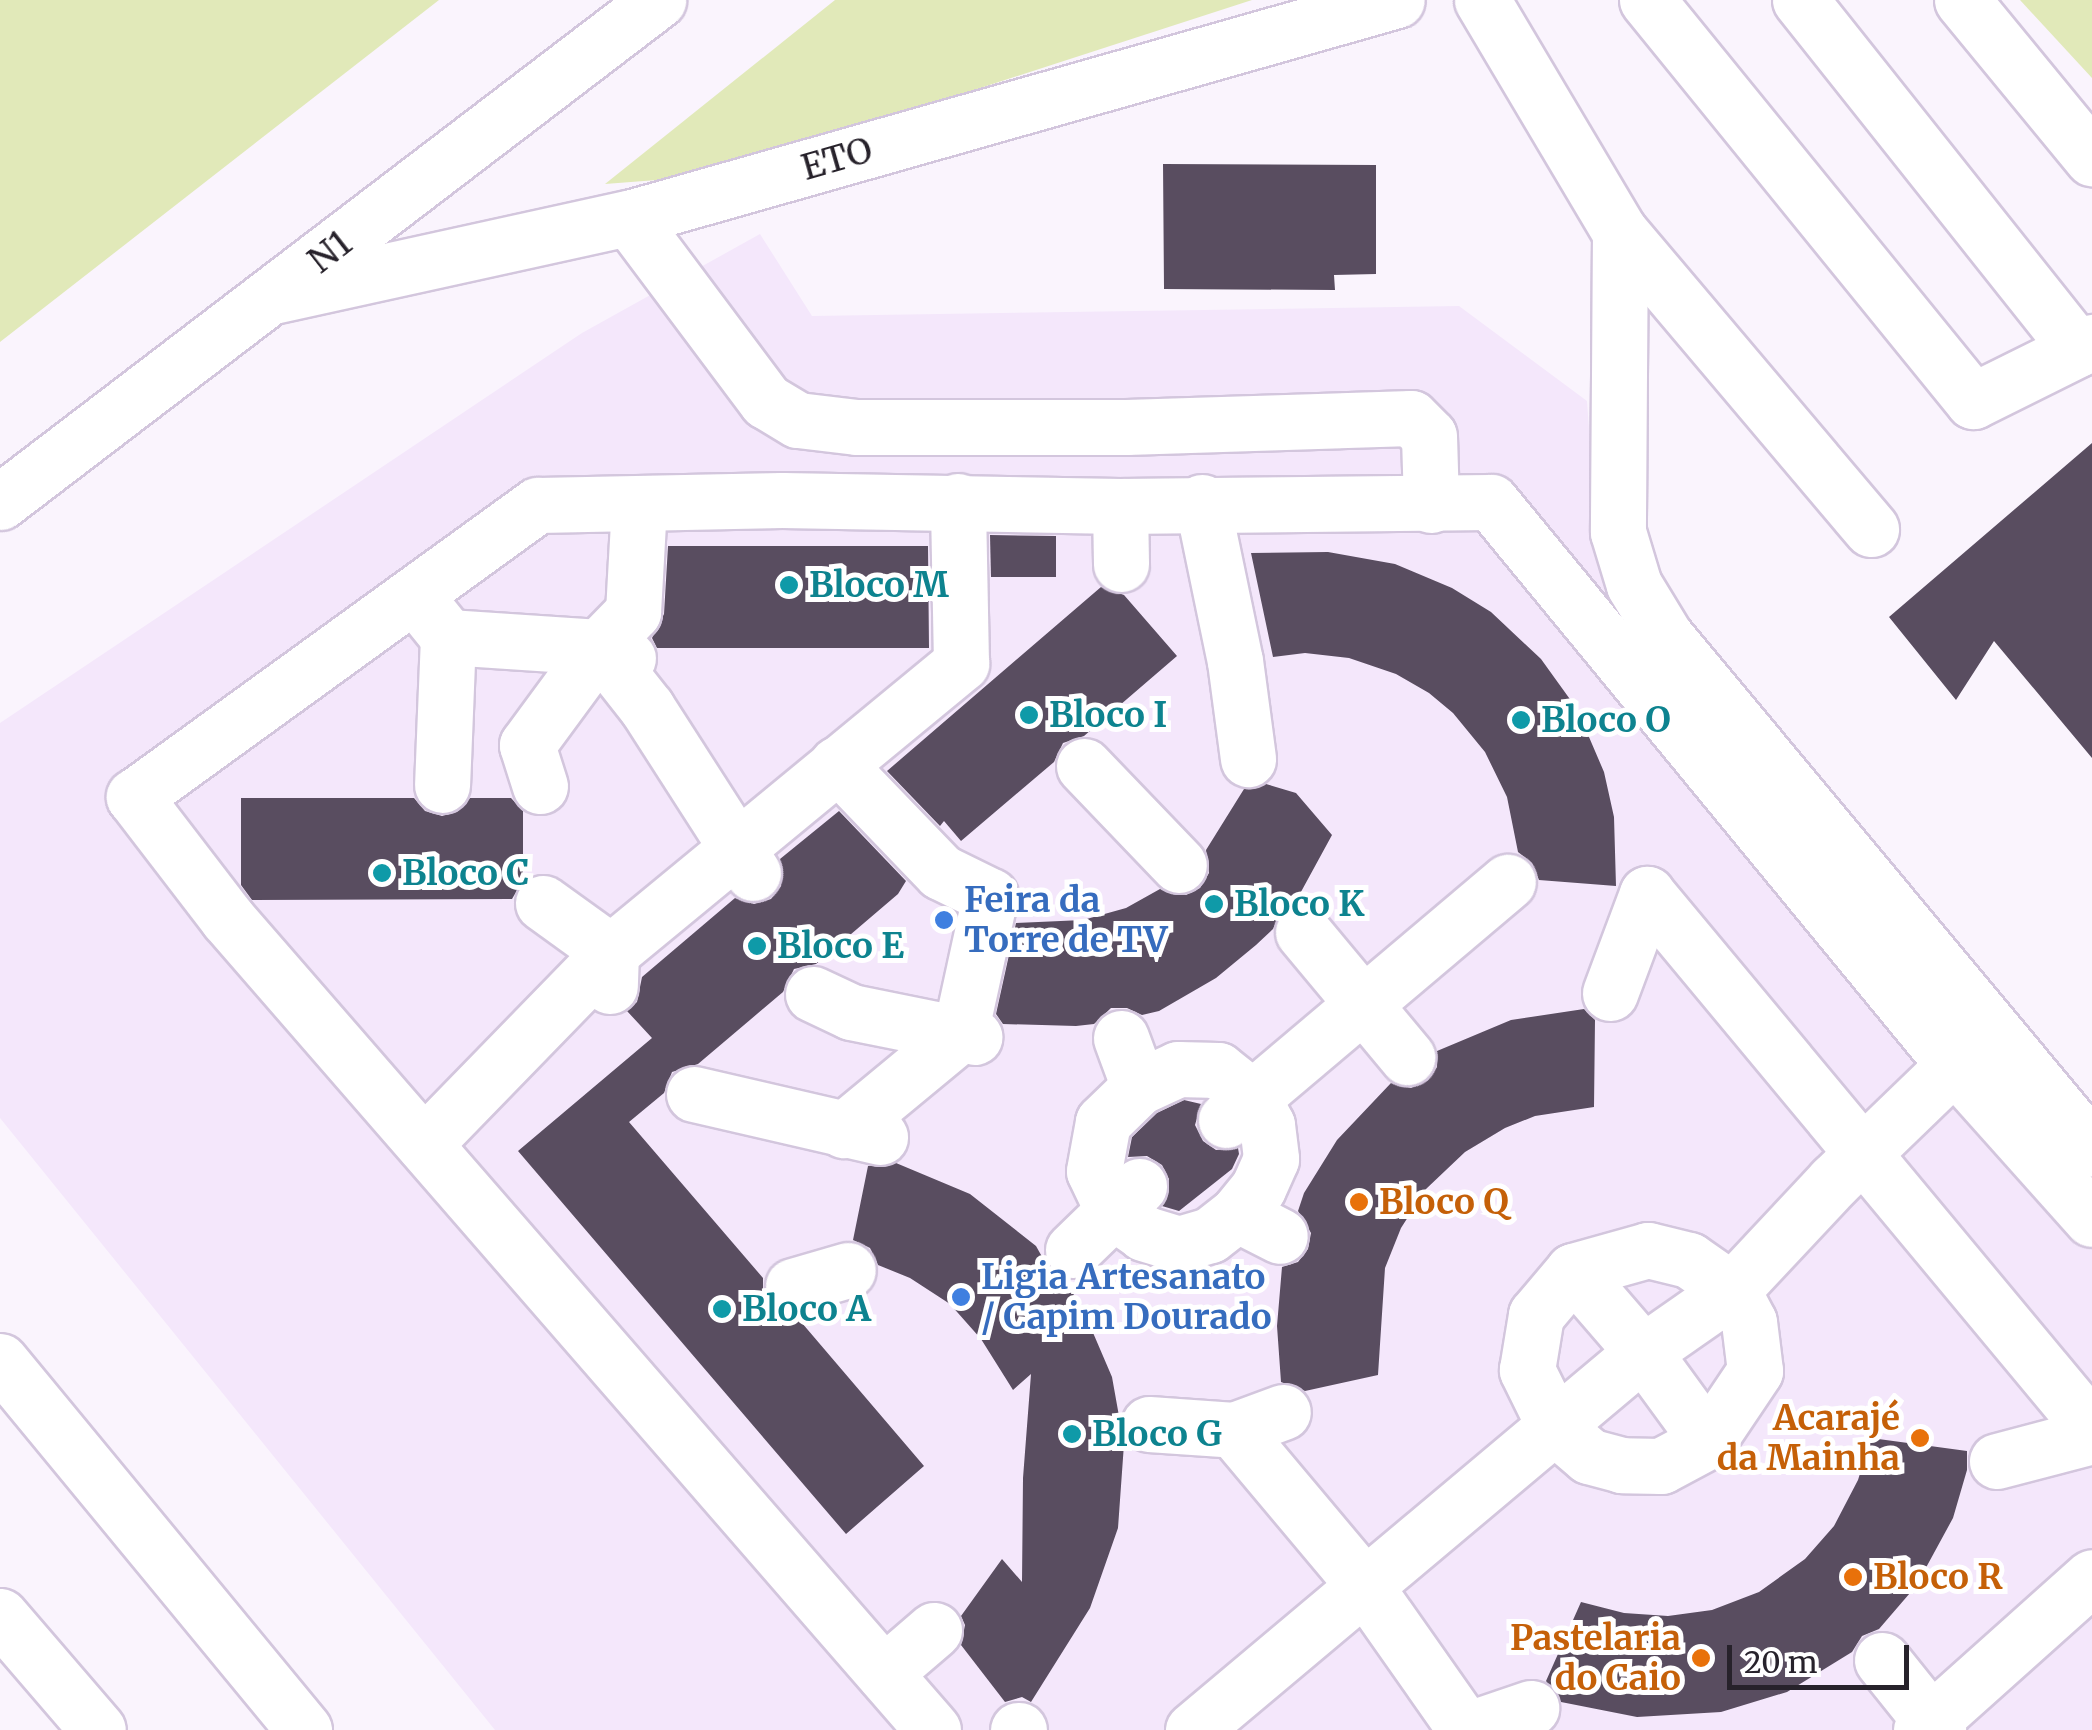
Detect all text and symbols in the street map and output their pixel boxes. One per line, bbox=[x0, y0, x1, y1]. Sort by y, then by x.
street label: ETO bbox=[797, 129, 877, 189]
street label: N1 bbox=[300, 222, 360, 282]
place label: Bloco M bbox=[809, 564, 949, 606]
marker: Bloco M bbox=[778, 574, 800, 596]
place label: Bloco I bbox=[1049, 694, 1167, 736]
place label: Bloco O bbox=[1541, 699, 1671, 741]
marker: Bloco I bbox=[1018, 704, 1040, 726]
marker: Bloco O bbox=[1510, 709, 1532, 731]
place label: Bloco C bbox=[402, 852, 529, 894]
marker: Bloco C bbox=[371, 862, 393, 884]
place label: Feira da Torre de TV bbox=[964, 879, 1168, 961]
place label: Bloco K bbox=[1234, 883, 1364, 925]
marker: Bloco K bbox=[1203, 893, 1225, 915]
marker: Feira da Torre de TV bbox=[933, 909, 955, 931]
place label: Bloco E bbox=[777, 925, 904, 967]
marker: Bloco E bbox=[746, 935, 768, 957]
place label: Bloco Q bbox=[1379, 1181, 1509, 1223]
marker: Bloco Q bbox=[1348, 1191, 1370, 1213]
place label: Ligia Artesanato / Capim Dourado bbox=[981, 1256, 1272, 1338]
marker: Ligia Artesanato / Capim Dourado bbox=[950, 1286, 972, 1308]
place label: Bloco A bbox=[742, 1288, 871, 1330]
marker: Bloco A bbox=[711, 1298, 733, 1320]
place label: Acarajé da Mainha bbox=[1717, 1397, 1900, 1479]
place label: Bloco G bbox=[1092, 1413, 1222, 1455]
marker: Bloco G bbox=[1061, 1423, 1083, 1445]
marker: Acarajé da Mainha bbox=[1909, 1427, 1931, 1449]
place label: Bloco R bbox=[1873, 1556, 2002, 1598]
marker: Bloco R bbox=[1842, 1566, 1864, 1588]
place label: Pastelaria do Caio bbox=[1510, 1617, 1681, 1699]
scale bar bbox=[1732, 1625, 1914, 1687]
text: 20 m bbox=[1744, 1643, 1817, 1681]
marker: Pastelaria do Caio bbox=[1690, 1647, 1712, 1669]

